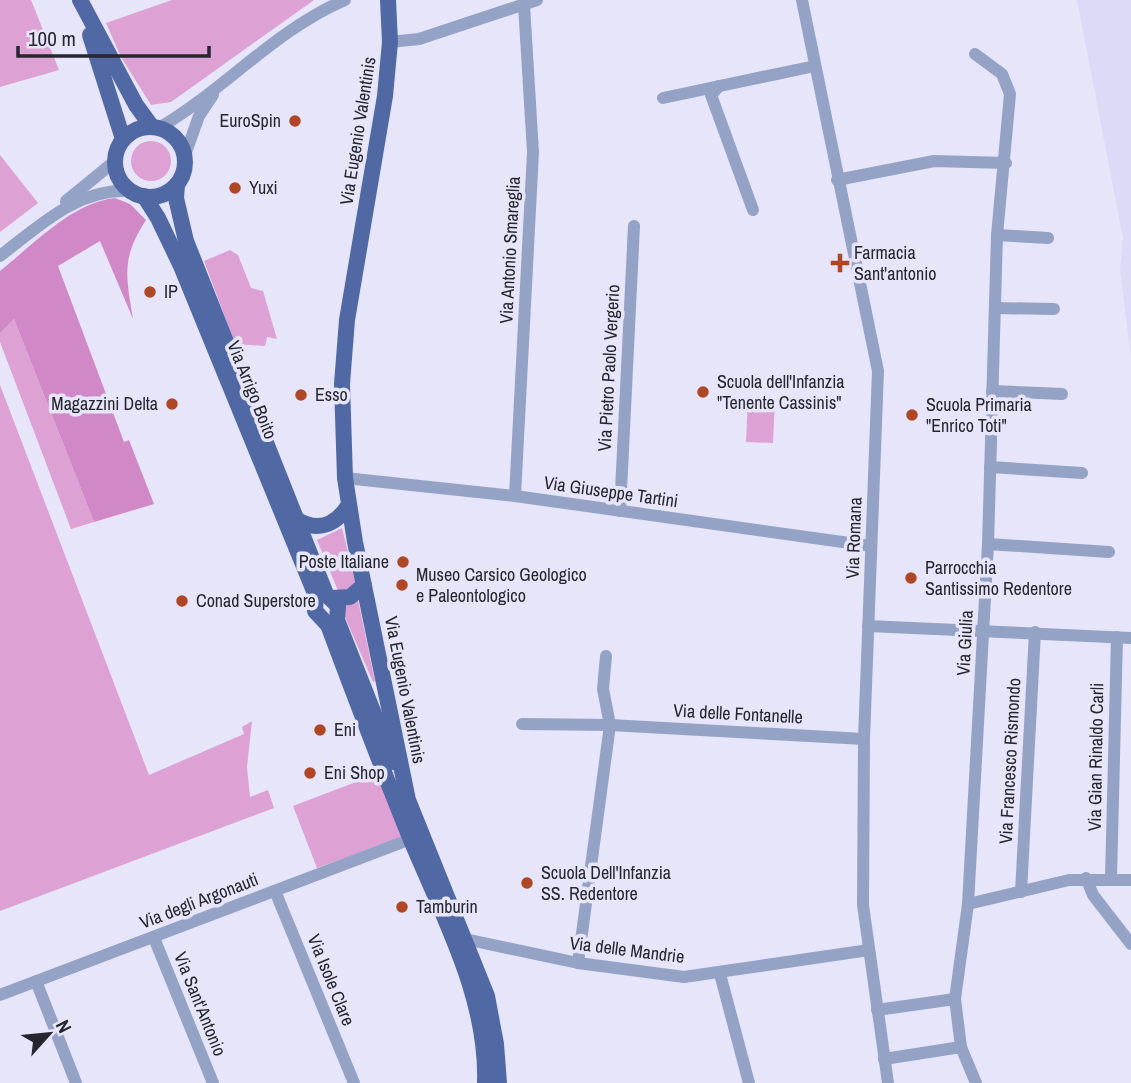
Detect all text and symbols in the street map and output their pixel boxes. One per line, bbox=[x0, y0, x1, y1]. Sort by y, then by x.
scale bar bbox=[18, 14, 208, 58]
text: 100 m bbox=[28, 24, 76, 53]
street label: Via Eugenio Valentinis bbox=[333, 55, 382, 207]
place label: EuroSpin bbox=[219, 108, 281, 133]
marker: EuroSpin bbox=[287, 113, 303, 129]
place label: Yuxi bbox=[249, 175, 278, 200]
street label: Via Antonio Smareglia bbox=[493, 176, 526, 324]
marker: Yuxi bbox=[227, 180, 243, 196]
place label: Farmacia Sant'antonio bbox=[854, 240, 936, 286]
marker: Farmacia Sant'antonio bbox=[832, 255, 848, 271]
place label: IP bbox=[164, 279, 178, 304]
marker: IP bbox=[142, 284, 158, 300]
street label: Via Pietro Paolo Vergerio bbox=[592, 284, 625, 452]
street label: Via Arrigo Boito bbox=[221, 337, 284, 443]
place label: Scuola dell'Infanzia "Tenente Cassinis" bbox=[717, 369, 845, 415]
place label: Esso bbox=[315, 382, 348, 407]
marker: Scuola dell'Infanzia "Tenente Cassinis" bbox=[695, 384, 711, 400]
marker: Esso bbox=[293, 387, 309, 403]
place label: Magazzini Delta bbox=[51, 391, 158, 416]
place label: Scuola Primaria "Enrico Toti" bbox=[926, 392, 1032, 438]
marker: Magazzini Delta bbox=[164, 396, 180, 412]
marker: Scuola Primaria "Enrico Toti" bbox=[904, 407, 920, 423]
street label: Via Giuseppe Tartini bbox=[542, 470, 680, 513]
street label: Via Romana bbox=[840, 497, 867, 579]
place label: Poste Italiane bbox=[299, 549, 389, 574]
marker: Poste Italiane bbox=[395, 554, 411, 570]
place label: Parrocchia Santissimo Redentore bbox=[925, 555, 1072, 601]
place label: Museo Carsico Geologico e Paleontologico bbox=[416, 562, 587, 608]
marker: Parrocchia Santissimo Redentore bbox=[903, 570, 919, 586]
marker: Museo Carsico Geologico e Paleontologico bbox=[394, 577, 410, 593]
place label: Conad Superstore bbox=[196, 588, 316, 613]
marker: Conad Superstore bbox=[174, 593, 190, 609]
street label: Via Giulia bbox=[950, 610, 979, 676]
street label: Via Eugenio Valentinis bbox=[379, 614, 432, 766]
street label: Via Francesco Rismondo bbox=[993, 677, 1026, 845]
street label: Via Gian Rinaldo Carli bbox=[1082, 683, 1109, 831]
street label: Via delle Fontanelle bbox=[673, 698, 803, 729]
place label: Eni bbox=[334, 717, 356, 742]
marker: Eni bbox=[312, 722, 328, 738]
place label: Eni Shop bbox=[324, 760, 385, 785]
marker: Eni Shop bbox=[302, 765, 318, 781]
place label: Scuola Dell'Infanzia SS. Redentore bbox=[541, 860, 671, 906]
street label: Via degli Argonauti bbox=[136, 866, 262, 935]
marker: Scuola Dell'Infanzia SS. Redentore bbox=[519, 875, 535, 891]
place label: Tamburin bbox=[416, 894, 478, 919]
marker: Tamburin bbox=[394, 899, 410, 915]
street label: Via Isole Clare bbox=[302, 930, 361, 1029]
street label: Via delle Mandrie bbox=[568, 930, 686, 969]
street label: Via Sant'Antonio bbox=[168, 948, 233, 1060]
north arrow bbox=[14, 999, 84, 1069]
text: N bbox=[50, 1015, 78, 1037]

